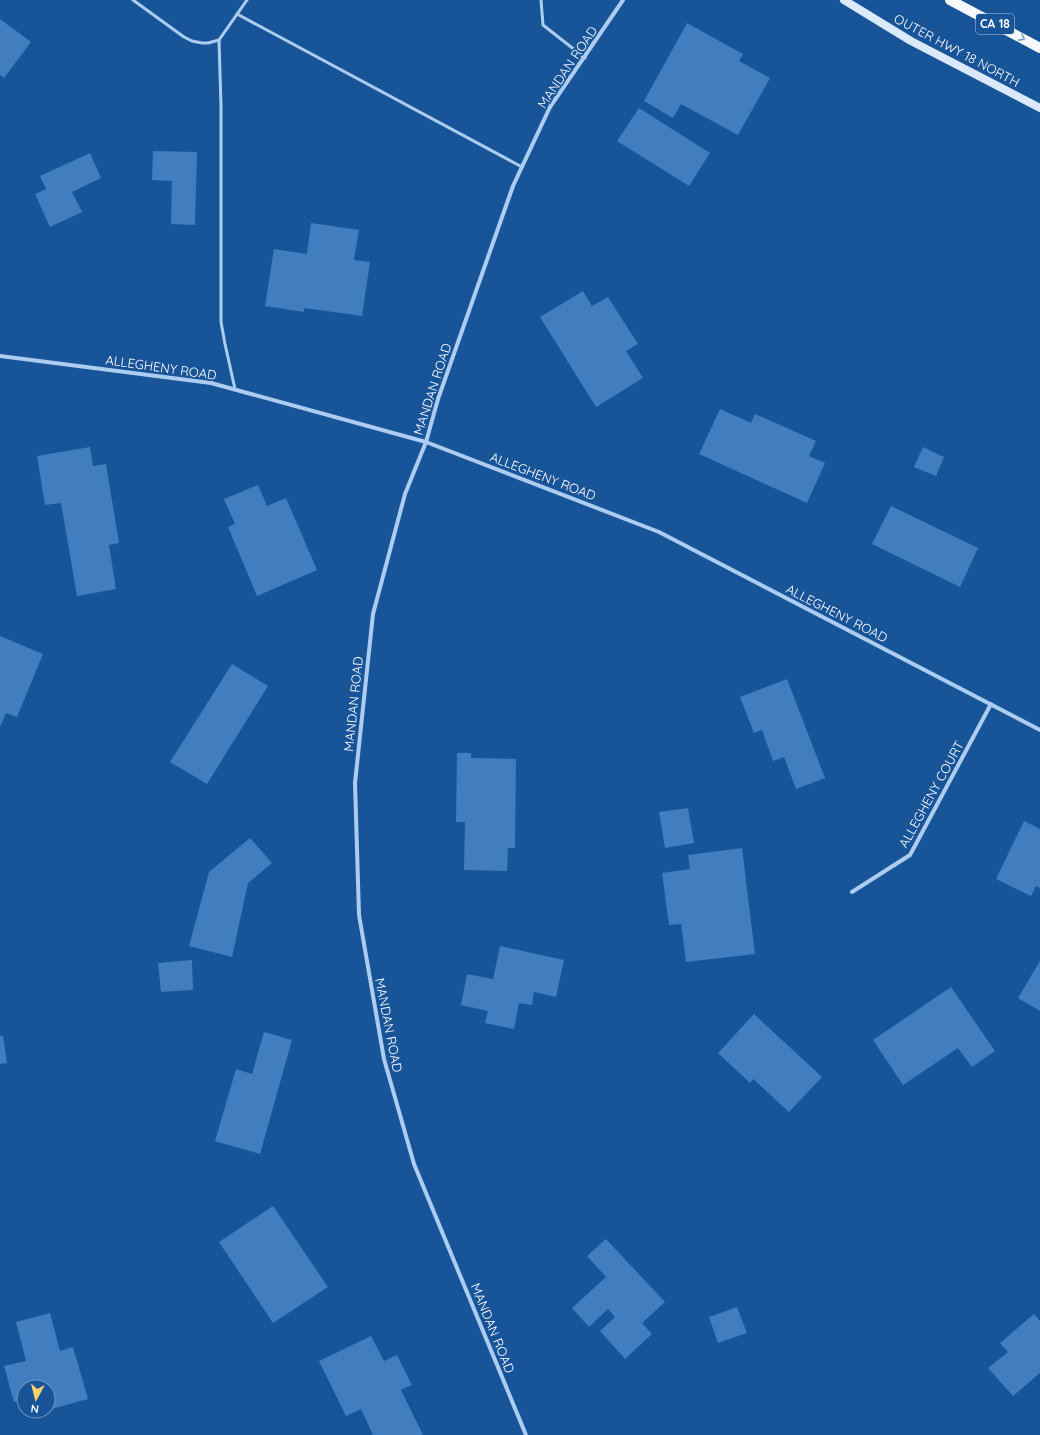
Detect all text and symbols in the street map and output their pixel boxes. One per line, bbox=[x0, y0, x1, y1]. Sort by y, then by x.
street label: OUTER HWY 18 NORTH bbox=[891, 10, 1023, 90]
road number: CA 18 bbox=[976, 14, 1014, 34]
street label: MANDAN ROAD bbox=[534, 23, 600, 111]
one-way arrow bbox=[1017, 33, 1025, 41]
street label: MANDAN ROAD bbox=[410, 341, 454, 437]
street label: ALLEGHENY ROAD bbox=[104, 351, 218, 383]
street label: ALLEGHENY ROAD bbox=[488, 448, 598, 504]
street label: ALLEGHENY ROAD bbox=[784, 580, 890, 646]
street label: MANDAN ROAD bbox=[340, 656, 366, 752]
street label: ALLEGHENY COURT bbox=[895, 738, 967, 850]
street label: MANDAN ROAD bbox=[372, 977, 406, 1073]
street label: MANDAN ROAD bbox=[468, 1281, 518, 1375]
north arrow bbox=[16, 1379, 56, 1419]
text: N bbox=[30, 1401, 40, 1416]

